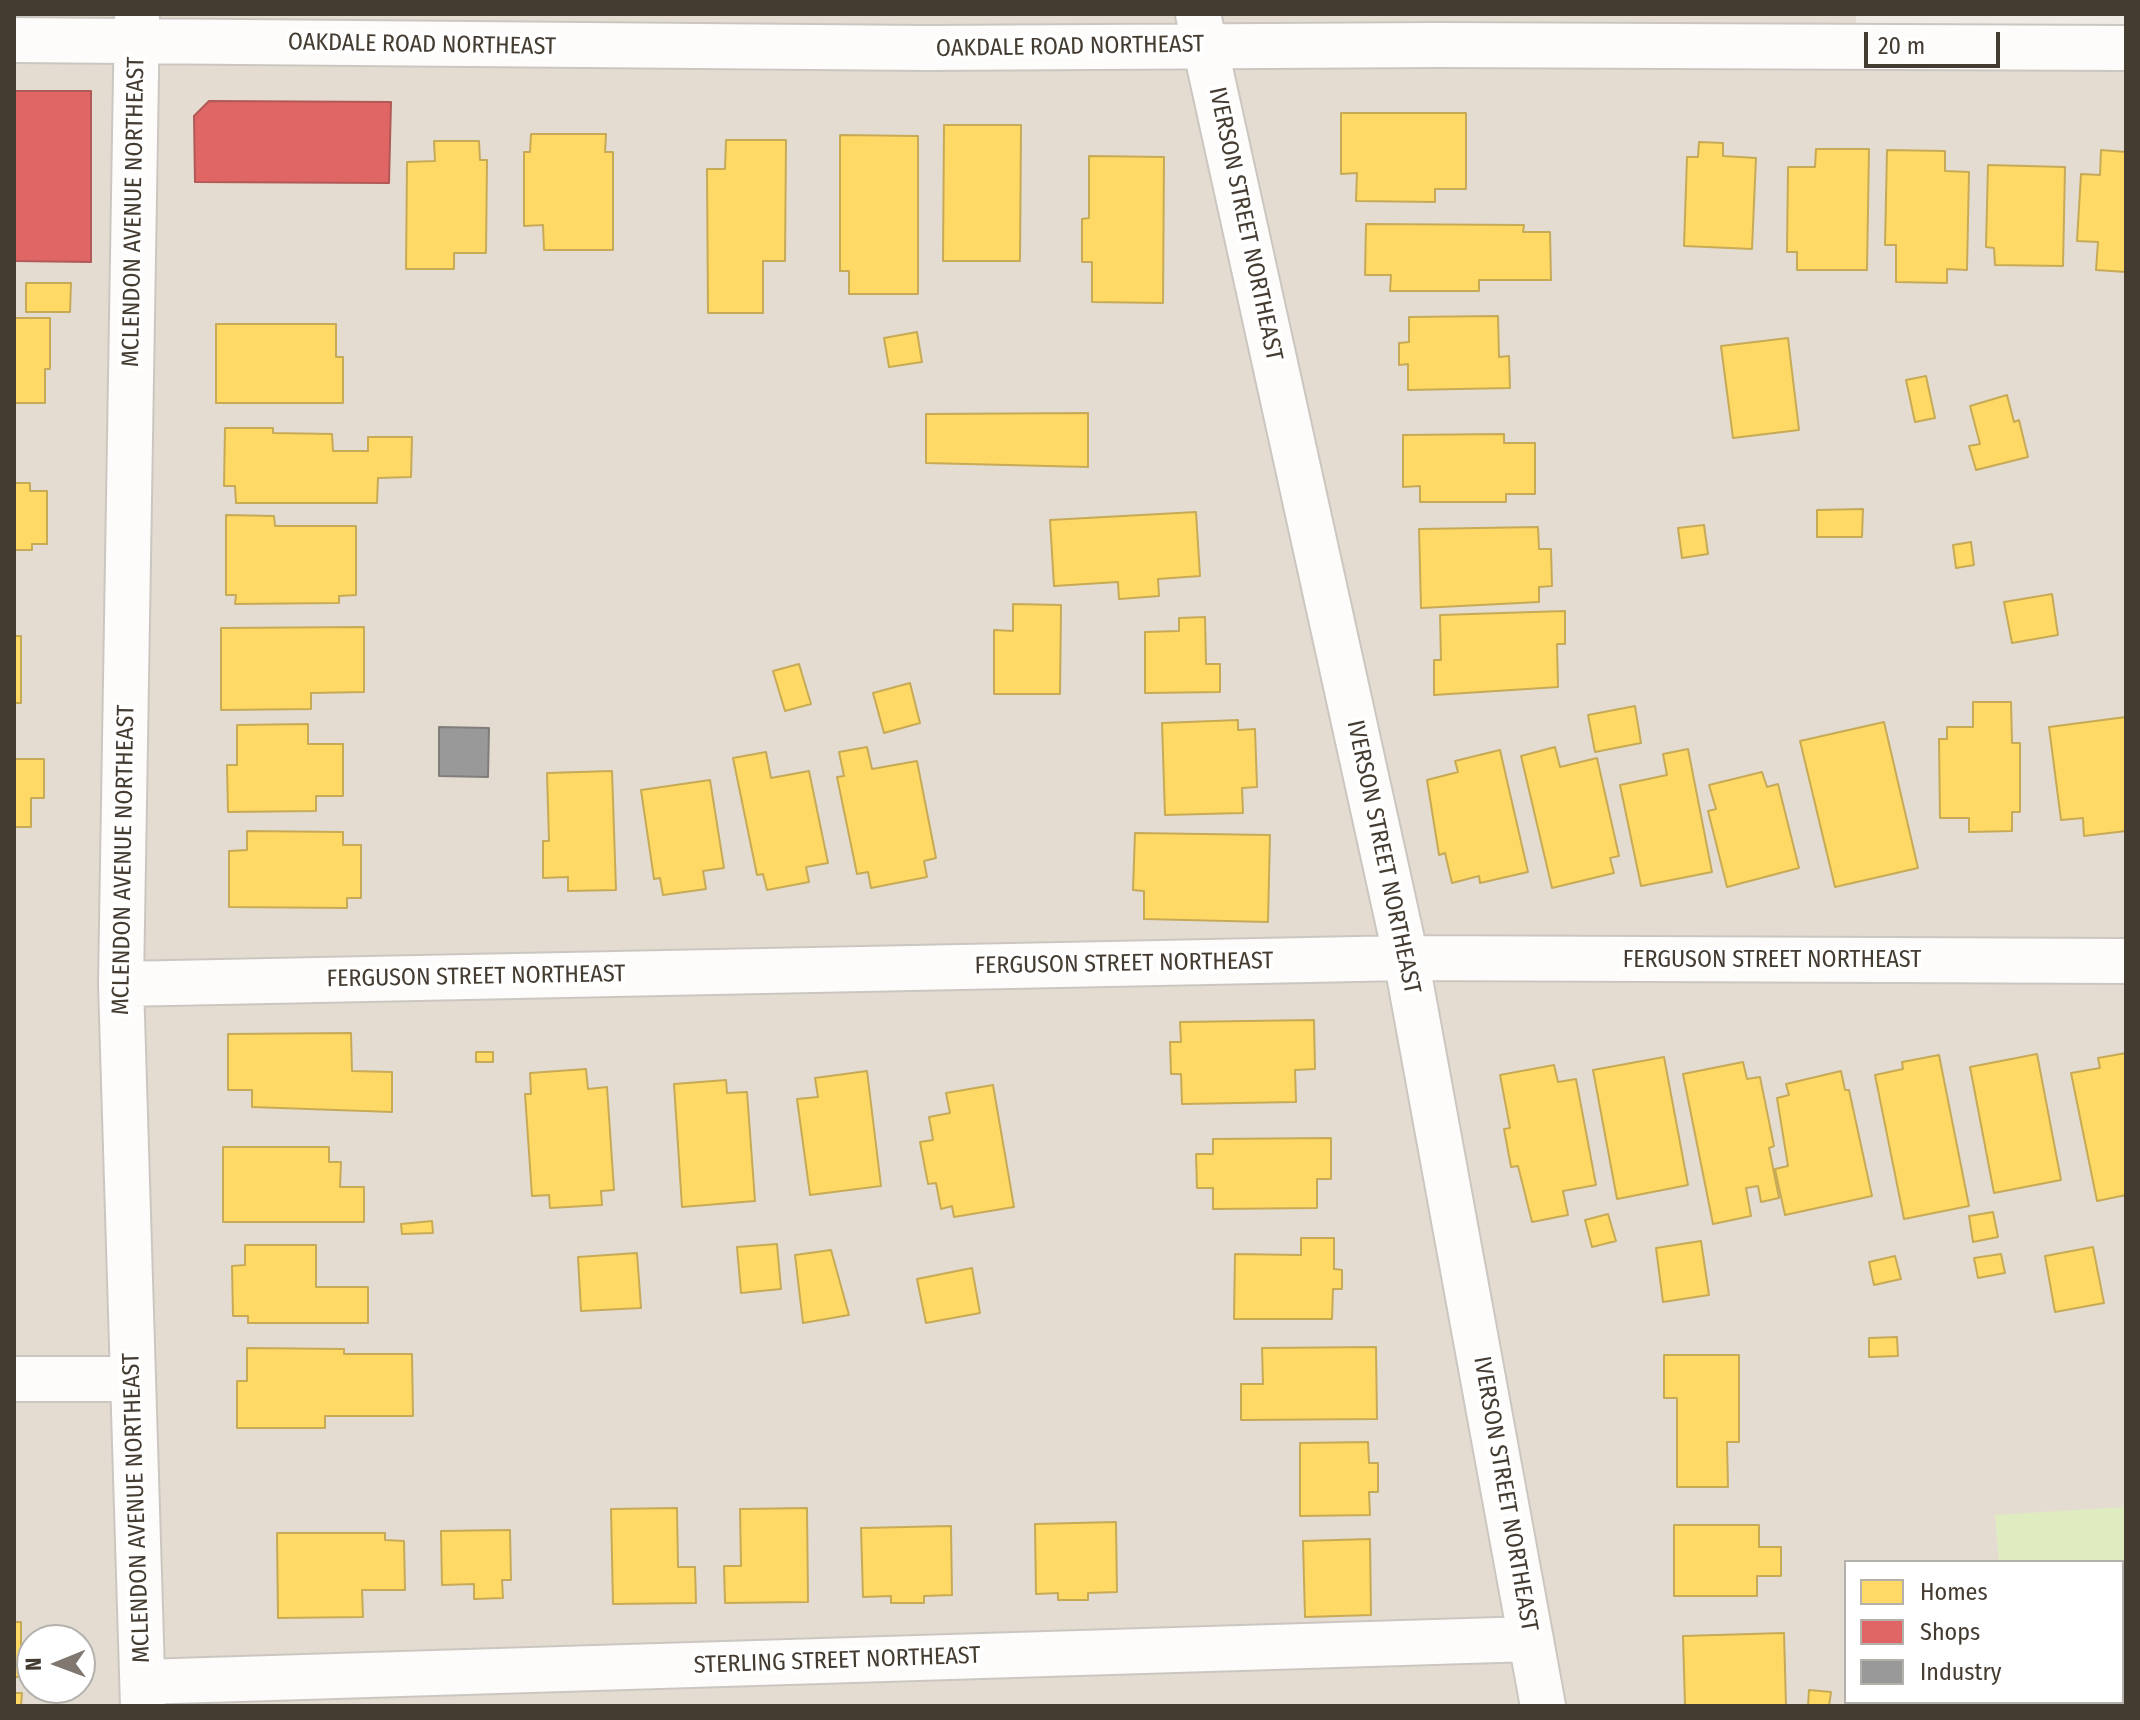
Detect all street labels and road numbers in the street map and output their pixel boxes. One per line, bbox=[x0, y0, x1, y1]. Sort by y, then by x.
street label: OAKDALE ROAD NORTHEAST bbox=[288, 28, 556, 62]
street label: OAKDALE ROAD NORTHEAST bbox=[936, 30, 1204, 64]
street label: MCLENDON AVENUE NORTHEAST bbox=[117, 57, 151, 367]
street label: IVERSON STREET NORTHEAST bbox=[1202, 85, 1288, 363]
street label: MCLENDON AVENUE NORTHEAST bbox=[107, 705, 141, 1015]
street label: IVERSON STREET NORTHEAST bbox=[1340, 718, 1426, 996]
street label: FERGUSON STREET NORTHEAST bbox=[1623, 946, 1921, 974]
street label: FERGUSON STREET NORTHEAST bbox=[974, 947, 1274, 981]
street label: FERGUSON STREET NORTHEAST bbox=[326, 960, 626, 994]
street label: MCLENDON AVENUE NORTHEAST bbox=[117, 1352, 157, 1664]
street label: IVERSON STREET NORTHEAST bbox=[1467, 1354, 1543, 1634]
street label: STERLING STREET NORTHEAST bbox=[693, 1642, 981, 1680]

